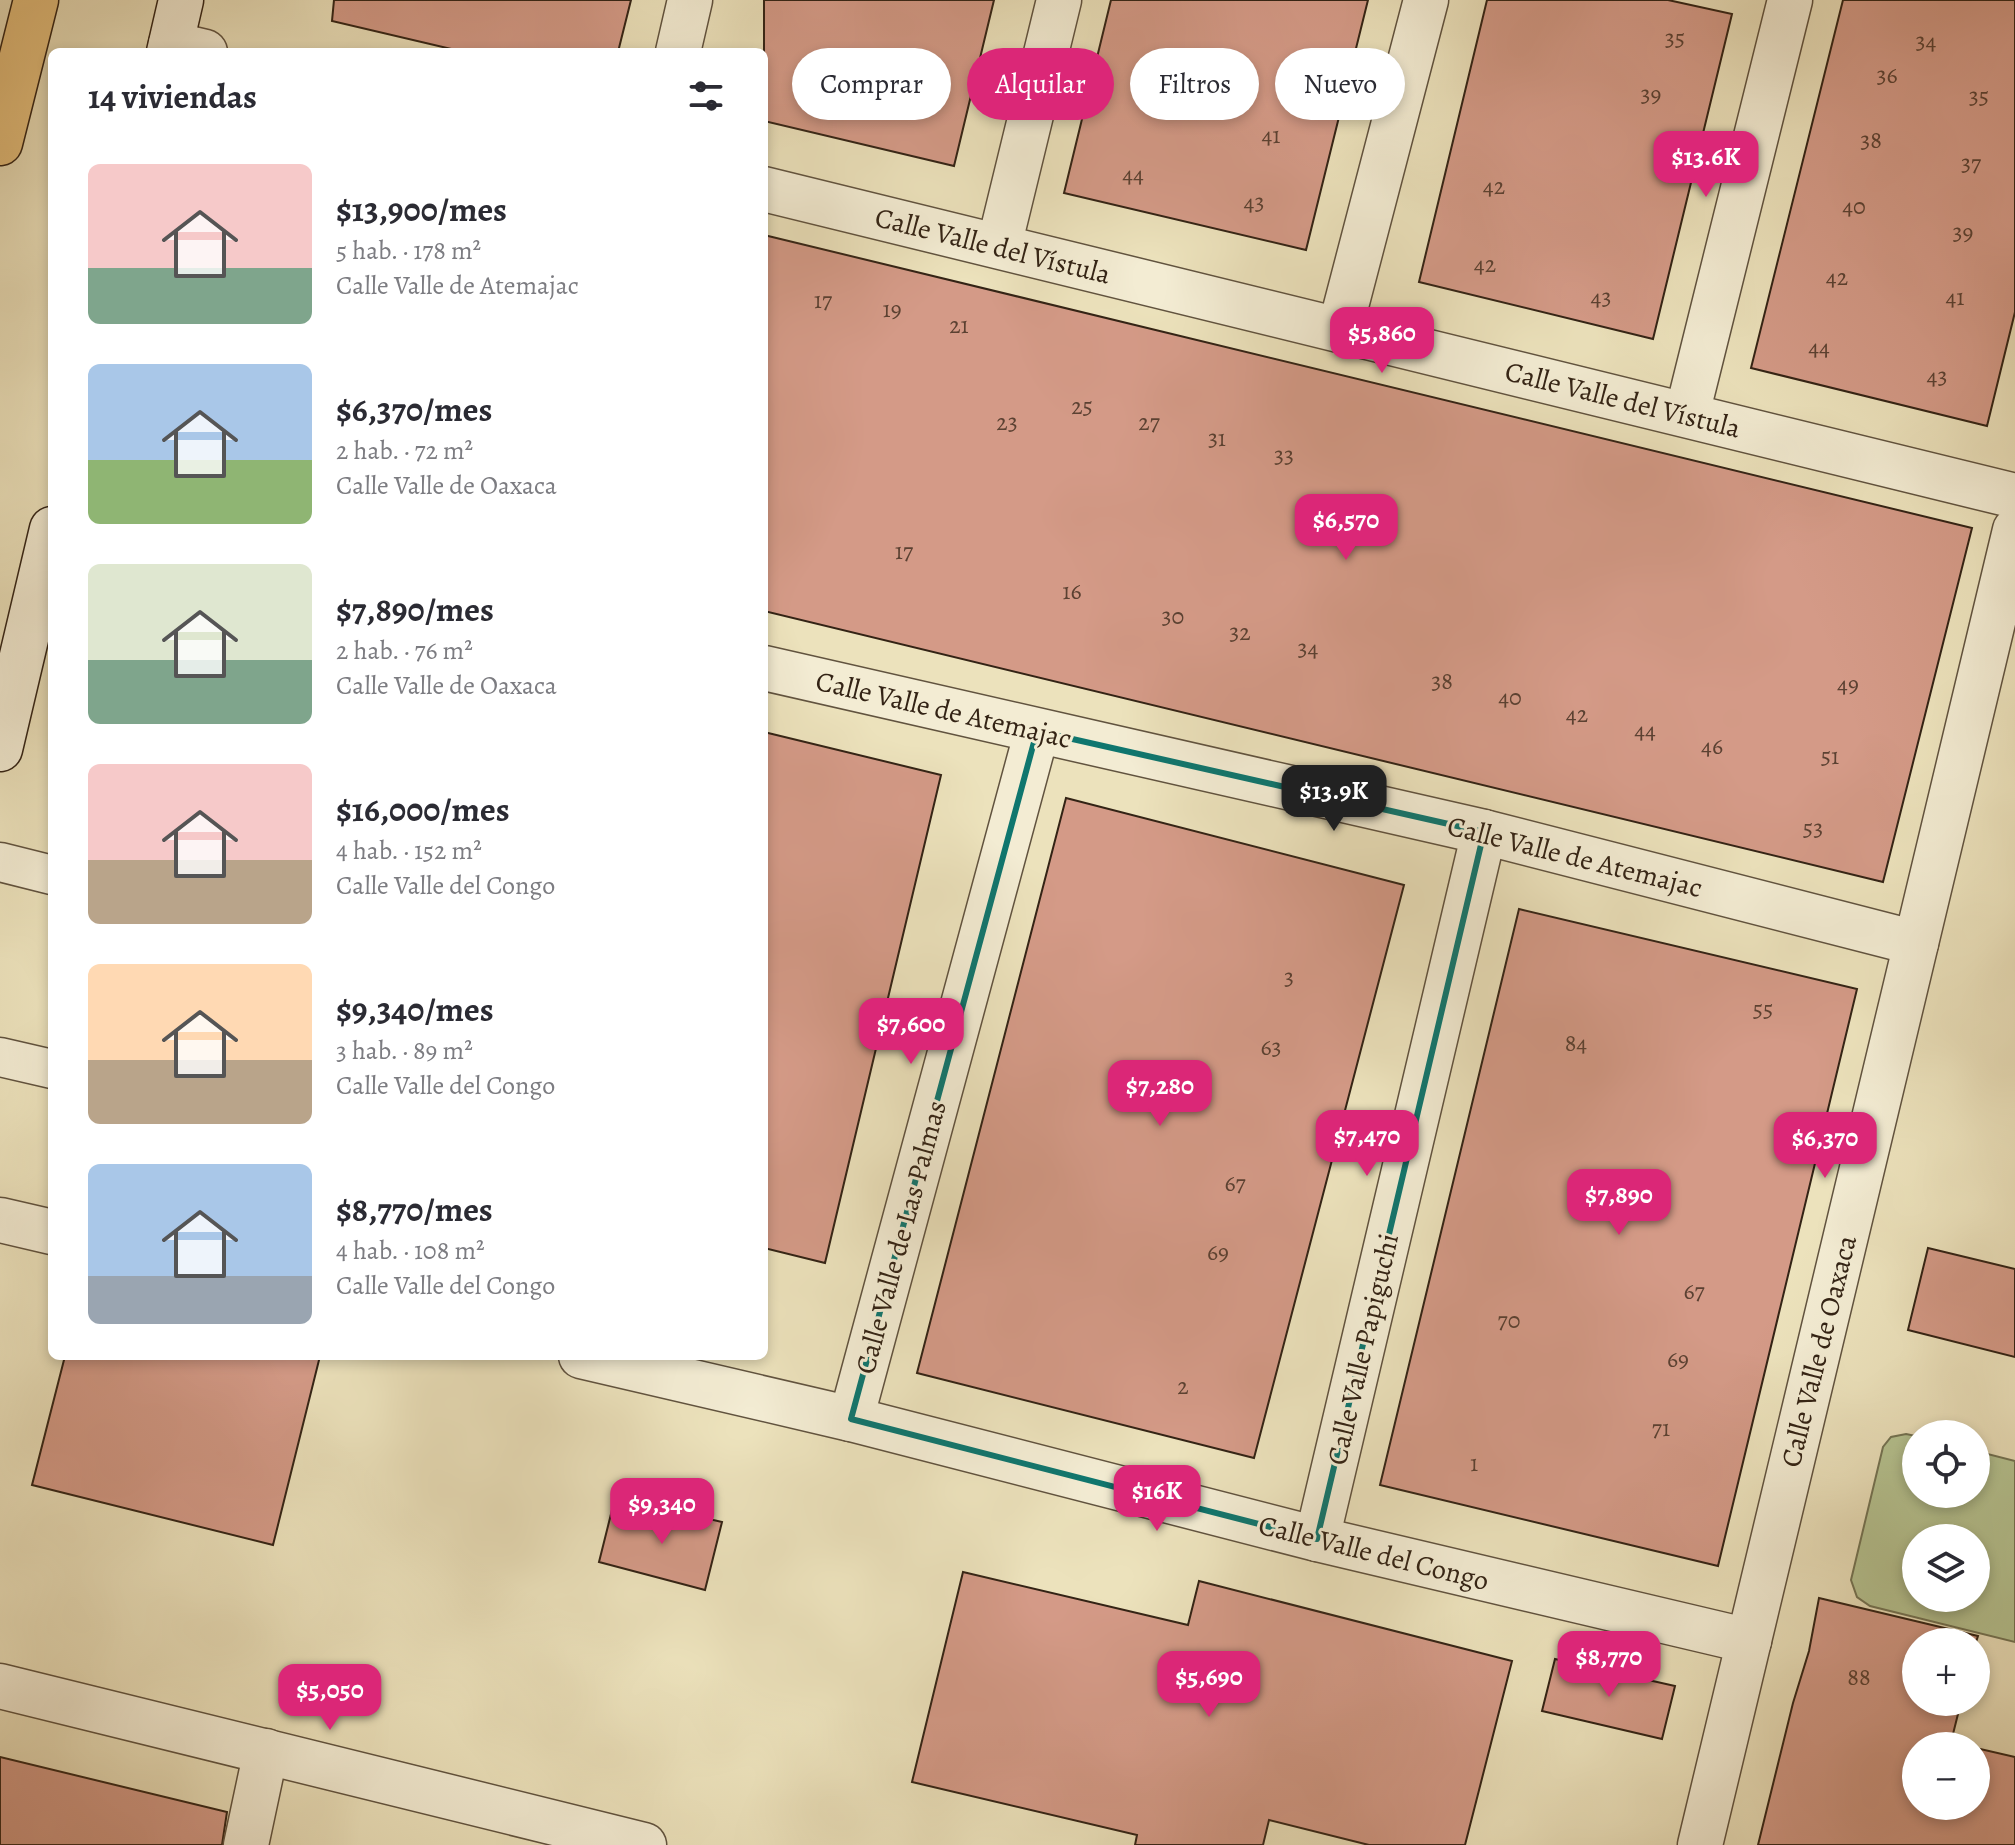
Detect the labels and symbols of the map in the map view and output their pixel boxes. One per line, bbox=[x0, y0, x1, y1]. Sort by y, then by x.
house number: 35 bbox=[1665, 22, 1685, 54]
house number: 34 bbox=[1916, 25, 1937, 57]
house number: 36 bbox=[1876, 59, 1898, 91]
house number: 39 bbox=[1641, 78, 1661, 110]
house number: 35 bbox=[1969, 80, 1989, 112]
house number: 41 bbox=[1261, 119, 1281, 151]
house number: 38 bbox=[1860, 124, 1882, 156]
pin: $13.6K bbox=[1641, 131, 1771, 199]
house number: 37 bbox=[1961, 147, 1982, 179]
house number: 44 bbox=[1122, 158, 1144, 190]
house number: 42 bbox=[1483, 170, 1505, 202]
house number: 43 bbox=[1244, 186, 1264, 218]
house number: 40 bbox=[1842, 190, 1866, 222]
street label: Calle Valle del Vístula bbox=[871, 198, 1114, 294]
house number: 39 bbox=[1953, 216, 1973, 248]
house number: 42 bbox=[1474, 248, 1496, 280]
house number: 42 bbox=[1826, 261, 1848, 293]
house number: 43 bbox=[1591, 281, 1611, 313]
house number: 41 bbox=[1945, 281, 1965, 313]
house number: 17 bbox=[814, 284, 833, 316]
house number: 19 bbox=[882, 293, 902, 325]
pin: $5,860 bbox=[1317, 307, 1447, 375]
house number: 21 bbox=[949, 309, 969, 341]
house number: 44 bbox=[1808, 331, 1830, 363]
street label: Calle Valle del Vístula bbox=[1501, 352, 1744, 448]
house number: 43 bbox=[1927, 360, 1947, 392]
house number: 25 bbox=[1071, 390, 1093, 422]
house number: 23 bbox=[996, 406, 1018, 438]
house number: 27 bbox=[1138, 406, 1161, 438]
house number: 31 bbox=[1208, 422, 1226, 454]
house number: 33 bbox=[1274, 439, 1294, 471]
pin: $6,570 bbox=[1281, 494, 1411, 562]
house number: 17 bbox=[895, 535, 914, 567]
house number: 16 bbox=[1062, 575, 1082, 607]
house number: 30 bbox=[1162, 600, 1184, 632]
house number: 32 bbox=[1229, 616, 1251, 648]
house number: 34 bbox=[1298, 632, 1319, 664]
street label: Calle Valle de Atemajac bbox=[812, 662, 1075, 758]
house number: 38 bbox=[1431, 665, 1453, 697]
house number: 49 bbox=[1837, 668, 1859, 700]
house number: 40 bbox=[1498, 681, 1522, 713]
house number: 42 bbox=[1566, 698, 1588, 730]
house number: 44 bbox=[1634, 714, 1656, 746]
house number: 46 bbox=[1701, 730, 1723, 762]
house number: 51 bbox=[1821, 740, 1839, 772]
pin: $13.9K bbox=[1269, 765, 1399, 833]
street label: Calle Valle de Atemajac bbox=[1443, 807, 1706, 907]
house number: 53 bbox=[1803, 812, 1823, 844]
house number: 3 bbox=[1284, 961, 1294, 993]
house number: 55 bbox=[1753, 993, 1773, 1025]
pin: $7,600 bbox=[846, 998, 976, 1066]
house number: 84 bbox=[1565, 1027, 1587, 1059]
house number: 63 bbox=[1260, 1031, 1282, 1063]
pin: $7,280 bbox=[1095, 1060, 1225, 1128]
street label: Calle Valle de Las Palmas bbox=[846, 1096, 956, 1378]
pin: $7,470 bbox=[1302, 1110, 1432, 1178]
pin: $6,370 bbox=[1760, 1112, 1890, 1180]
house number: 67 bbox=[1224, 1167, 1247, 1199]
pin: $7,890 bbox=[1554, 1169, 1684, 1237]
street label: Calle Valle Papiguchi bbox=[1318, 1230, 1408, 1469]
street label: Calle Valle de Oaxaca bbox=[1772, 1231, 1866, 1471]
house number: 69 bbox=[1207, 1236, 1229, 1268]
house number: 67 bbox=[1683, 1275, 1706, 1307]
house number: 70 bbox=[1498, 1304, 1520, 1336]
house number: 69 bbox=[1667, 1343, 1689, 1375]
house number: 2 bbox=[1177, 1370, 1189, 1402]
house number: 71 bbox=[1652, 1412, 1670, 1444]
house number: 1 bbox=[1470, 1447, 1478, 1479]
pin: $16K bbox=[1110, 1465, 1204, 1533]
pin: $9,340 bbox=[597, 1478, 727, 1546]
street label: Calle Valle del Congo bbox=[1255, 1506, 1493, 1600]
pin: $8,770 bbox=[1544, 1631, 1674, 1699]
pin: $5,690 bbox=[1144, 1651, 1274, 1719]
house number: 88 bbox=[1847, 1661, 1871, 1693]
pin: $5,050 bbox=[265, 1664, 395, 1732]

